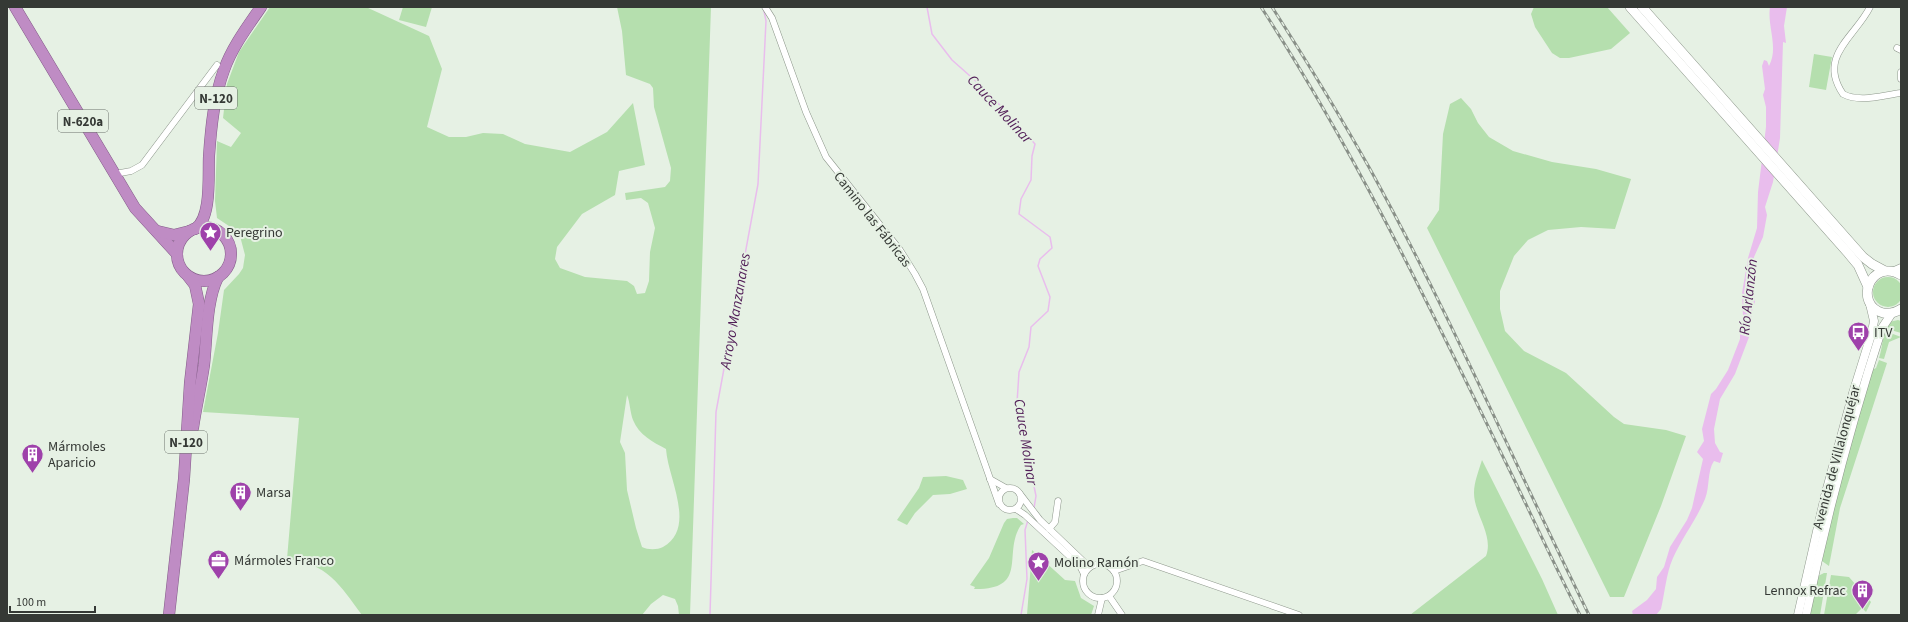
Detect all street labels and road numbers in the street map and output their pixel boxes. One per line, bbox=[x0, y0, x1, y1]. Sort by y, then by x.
road number: N-120 bbox=[195, 87, 237, 109]
road number: N-620a bbox=[58, 110, 108, 132]
street label: Camino las Fábricas bbox=[829, 168, 916, 272]
street label: Avenida de Villalonquéjar bbox=[1808, 383, 1866, 532]
road number: N-120 bbox=[165, 431, 207, 453]

